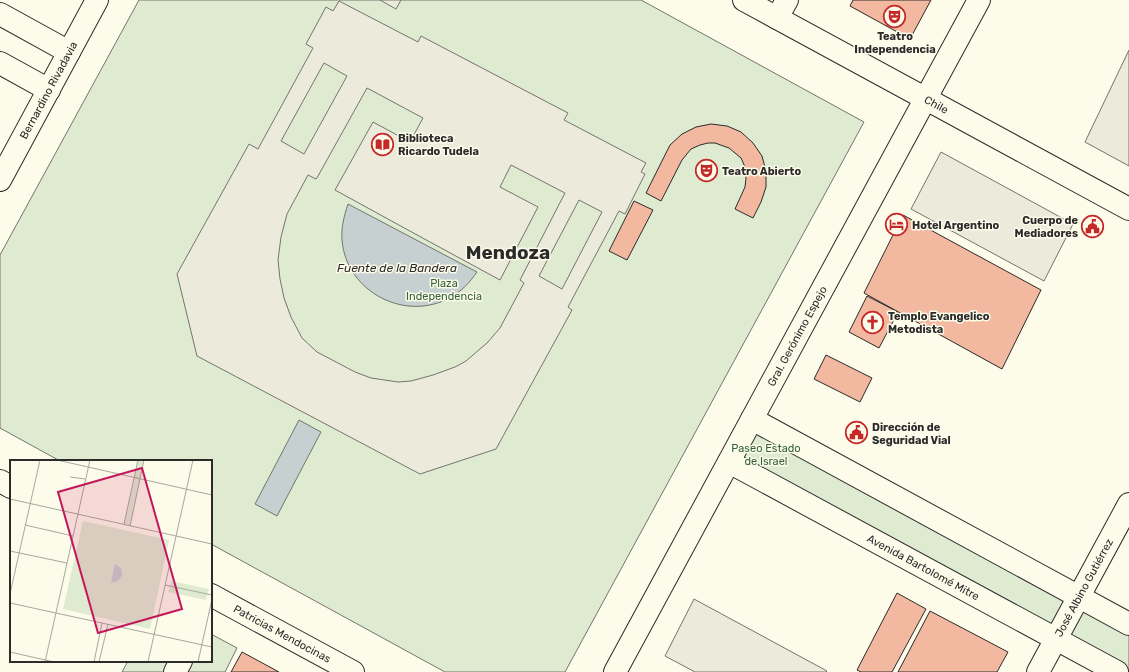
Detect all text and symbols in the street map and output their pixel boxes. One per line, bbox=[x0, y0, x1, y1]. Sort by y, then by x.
theatre icon: Teatro Independencia bbox=[882, 3, 908, 29]
place label: Teatro Independencia bbox=[854, 30, 936, 56]
street label: Bernardino Rivadavia bbox=[17, 39, 80, 141]
street label: Chile bbox=[922, 93, 951, 116]
library icon: Biblioteca Ricardo Tudela bbox=[369, 131, 395, 157]
place label: Biblioteca Ricardo Tudela bbox=[398, 132, 479, 158]
theatre icon: Teatro Abierto bbox=[693, 158, 719, 184]
place label: Teatro Abierto bbox=[722, 165, 801, 178]
hotel icon: Hotel Argentino bbox=[883, 212, 909, 238]
public building icon: Cuerpo de Mediadores bbox=[1080, 213, 1106, 239]
place label: Cuerpo de Mediadores bbox=[1015, 214, 1078, 240]
place label: Hotel Argentino bbox=[912, 219, 999, 232]
district label: Mendoza bbox=[466, 241, 550, 264]
water label: Fuente de la Bandera bbox=[337, 261, 457, 275]
park label: Plaza Independencia bbox=[406, 277, 482, 303]
street label: Gral. Gerónimo Espejo bbox=[764, 284, 829, 389]
church icon: Templo Evangelico Metodista bbox=[860, 309, 886, 335]
place label: Templo Evangelico Metodista bbox=[888, 310, 990, 336]
public building icon: Dirección de Seguridad Vial bbox=[844, 420, 870, 446]
place label: Dirección de Seguridad Vial bbox=[872, 421, 951, 447]
park label: Paseo Estado de Israel bbox=[731, 442, 801, 468]
inset map bbox=[10, 460, 212, 662]
street label: Avenida Bartolomé Mitre bbox=[865, 532, 982, 603]
street label: José Albino Gutiérrez bbox=[1052, 536, 1116, 639]
street label: Patricias Mendocinas bbox=[231, 602, 334, 665]

